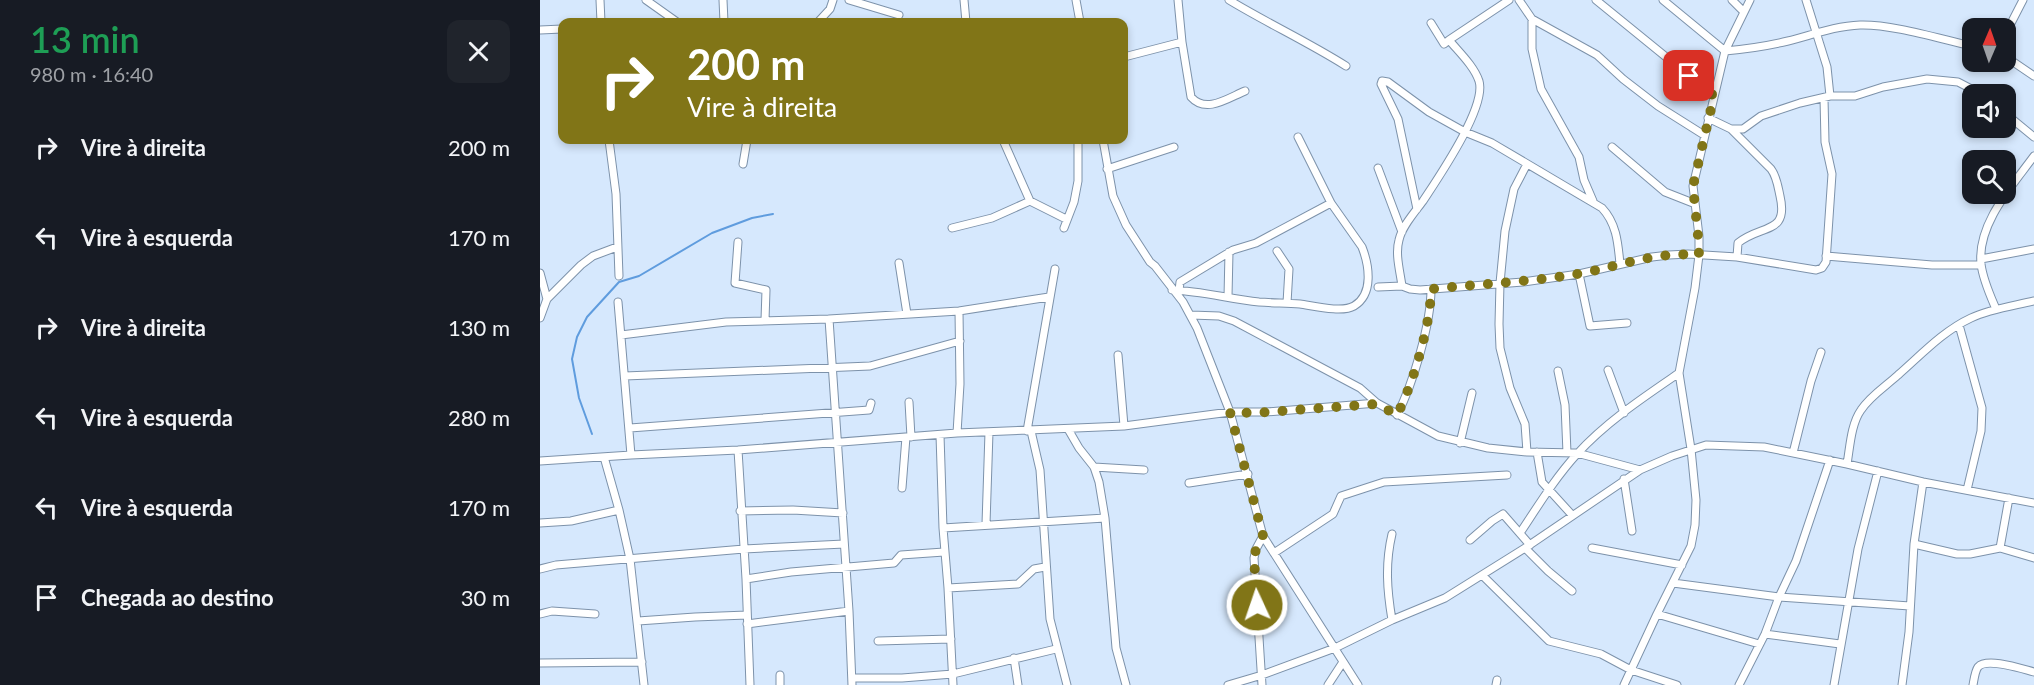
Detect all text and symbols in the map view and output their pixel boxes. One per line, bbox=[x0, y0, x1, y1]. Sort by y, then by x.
text: 13 min bbox=[30, 17, 140, 61]
north arrow bbox=[1962, 18, 2016, 72]
map controls bbox=[1962, 18, 2016, 204]
button: close bbox=[447, 20, 510, 83]
text: 200 m bbox=[687, 39, 805, 89]
icon: right bbox=[588, 42, 666, 120]
pin bbox=[1663, 50, 1714, 101]
icon: arrive bbox=[1672, 59, 1705, 92]
text: 980 m · 16:40 bbox=[30, 62, 153, 86]
button: sound bbox=[1962, 84, 2016, 138]
text: Vire à direita bbox=[687, 90, 837, 123]
icon: right bbox=[30, 131, 63, 164]
text: Vire à direita bbox=[81, 134, 206, 161]
text: 200 m bbox=[448, 134, 510, 161]
button: search bbox=[1962, 150, 2016, 204]
icon: left bbox=[30, 221, 63, 254]
text: Vire à esquerda bbox=[81, 224, 233, 251]
text: 170 m bbox=[448, 224, 510, 251]
icon: right bbox=[30, 311, 63, 344]
text: Vire à direita bbox=[81, 314, 206, 341]
text: 130 m bbox=[448, 314, 510, 341]
icon: left bbox=[30, 401, 63, 434]
text: Vire à esquerda bbox=[81, 404, 233, 431]
text: 280 m bbox=[448, 404, 510, 431]
icon: left bbox=[30, 491, 63, 524]
text: Vire à esquerda bbox=[81, 494, 233, 521]
text: 170 m bbox=[448, 494, 510, 521]
position arrow bbox=[1225, 573, 1289, 637]
icon: arrive bbox=[30, 581, 63, 614]
text: Chegada ao destino bbox=[81, 584, 274, 611]
text: 30 m bbox=[461, 584, 510, 611]

